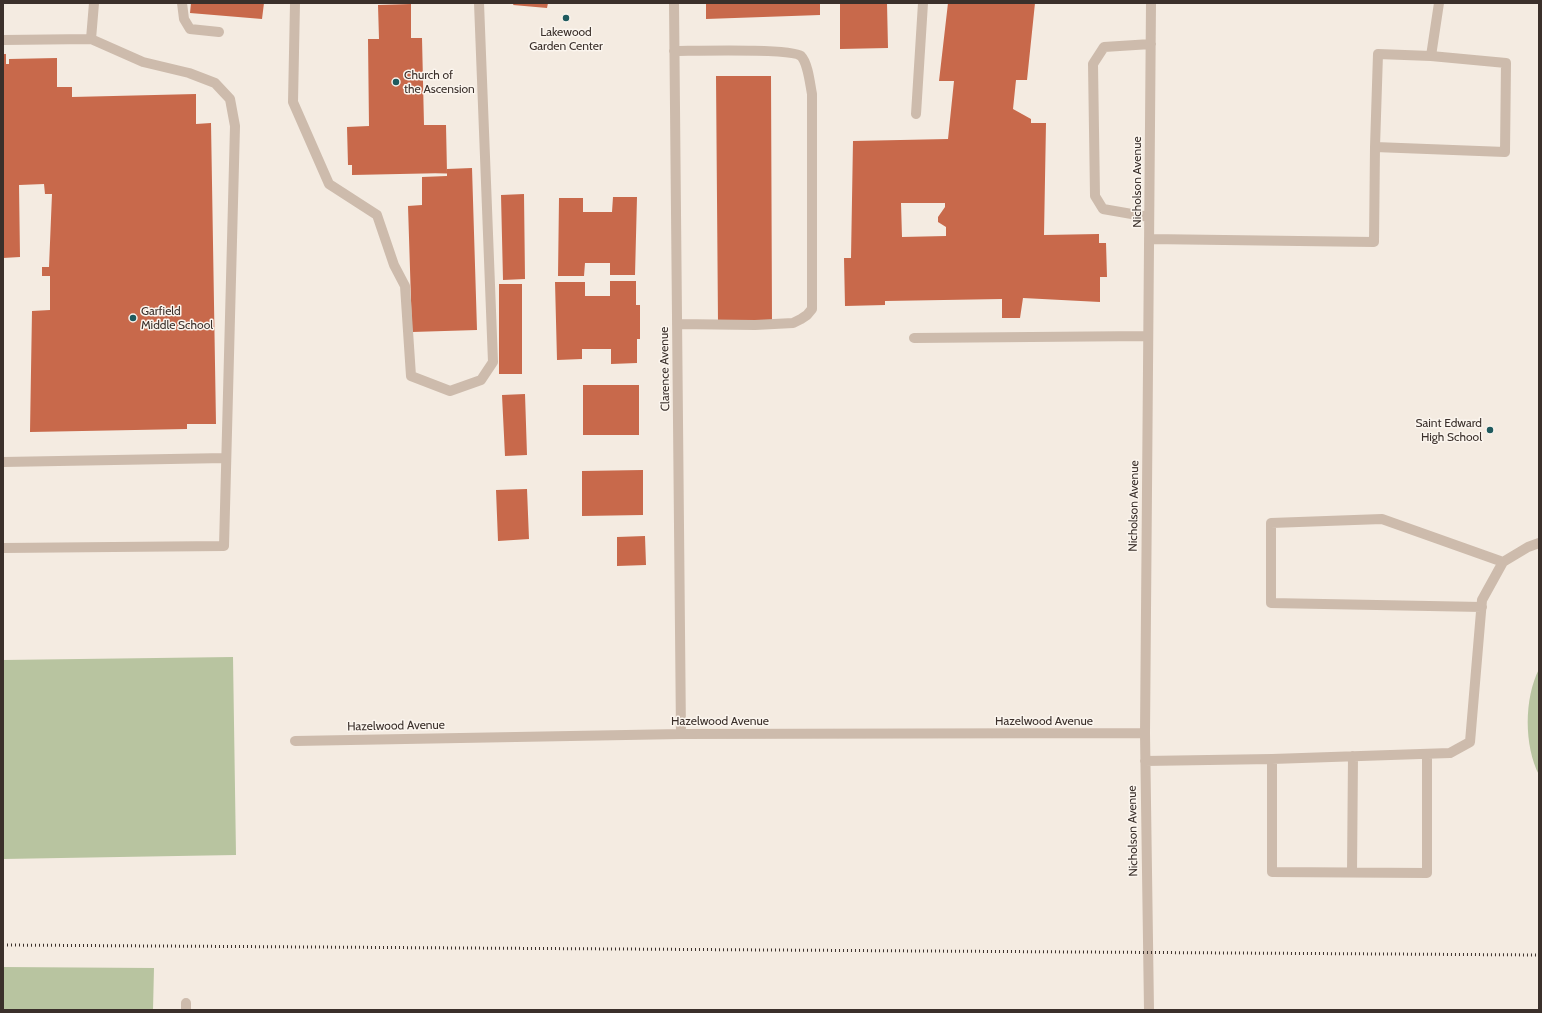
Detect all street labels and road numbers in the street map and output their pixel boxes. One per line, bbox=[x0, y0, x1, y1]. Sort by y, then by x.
street label: Nicholson Avenue bbox=[1130, 136, 1144, 228]
street label: Clarence Avenue bbox=[657, 327, 673, 411]
street label: Nicholson Avenue bbox=[1126, 460, 1142, 552]
street label: Hazelwood Avenue bbox=[671, 714, 769, 728]
street label: Hazelwood Avenue bbox=[995, 714, 1093, 728]
street label: Hazelwood Avenue bbox=[347, 718, 445, 734]
street label: Nicholson Avenue bbox=[1125, 785, 1141, 877]

